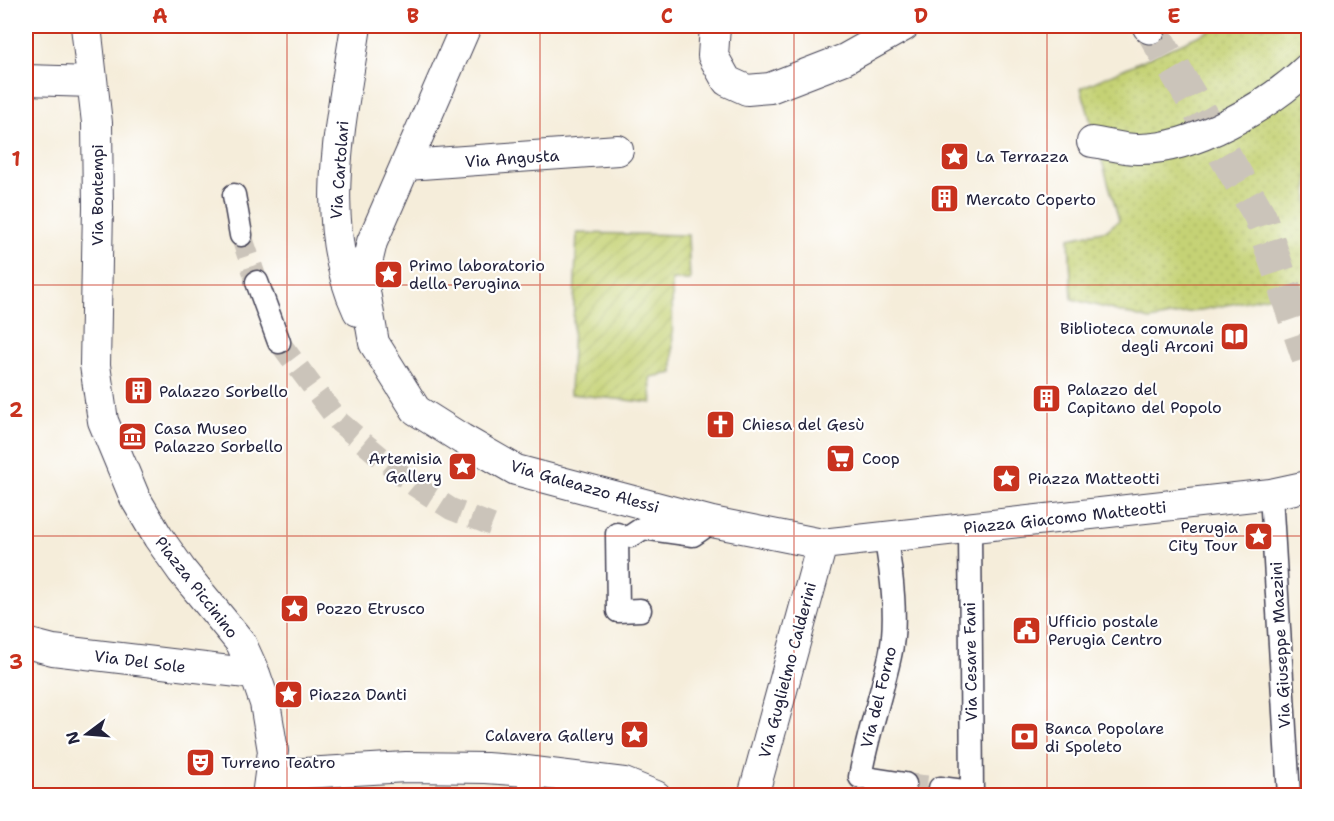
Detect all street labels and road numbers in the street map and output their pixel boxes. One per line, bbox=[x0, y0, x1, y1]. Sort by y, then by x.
street label: Via Cartolari bbox=[326, 120, 353, 220]
street label: Via Bontempi bbox=[87, 144, 108, 246]
street label: Via Angusta bbox=[464, 145, 560, 172]
street label: Via Galeazzo Alessi bbox=[508, 455, 662, 518]
street label: Piazza Giacomo Matteotti bbox=[962, 496, 1168, 539]
street label: Piazza Piccinino bbox=[150, 532, 243, 642]
street label: Via Giuseppe Mazzini bbox=[1266, 561, 1295, 729]
street label: Via Guglielmo Calderini bbox=[754, 580, 821, 760]
street label: Via Cesare Fani bbox=[959, 602, 982, 722]
street label: Via del Forno bbox=[856, 644, 901, 750]
street label: Via Del Sole bbox=[93, 645, 187, 678]

